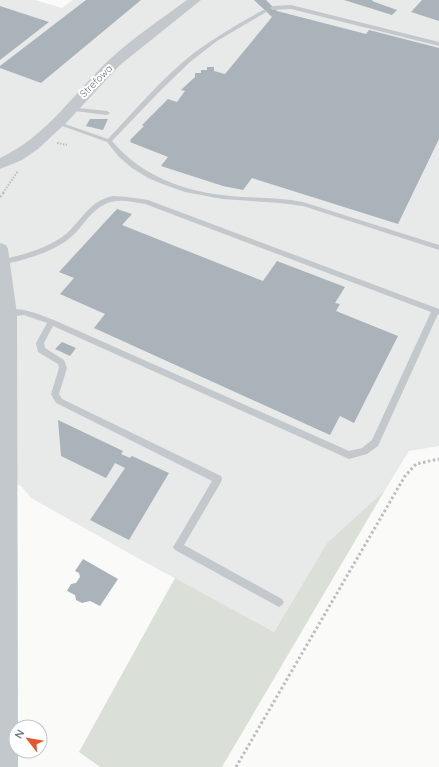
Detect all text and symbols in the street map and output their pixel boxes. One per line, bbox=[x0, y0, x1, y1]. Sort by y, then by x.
street label: Strefowa bbox=[77, 62, 115, 100]
north arrow bbox=[8, 719, 48, 759]
text: N bbox=[11, 727, 28, 741]

